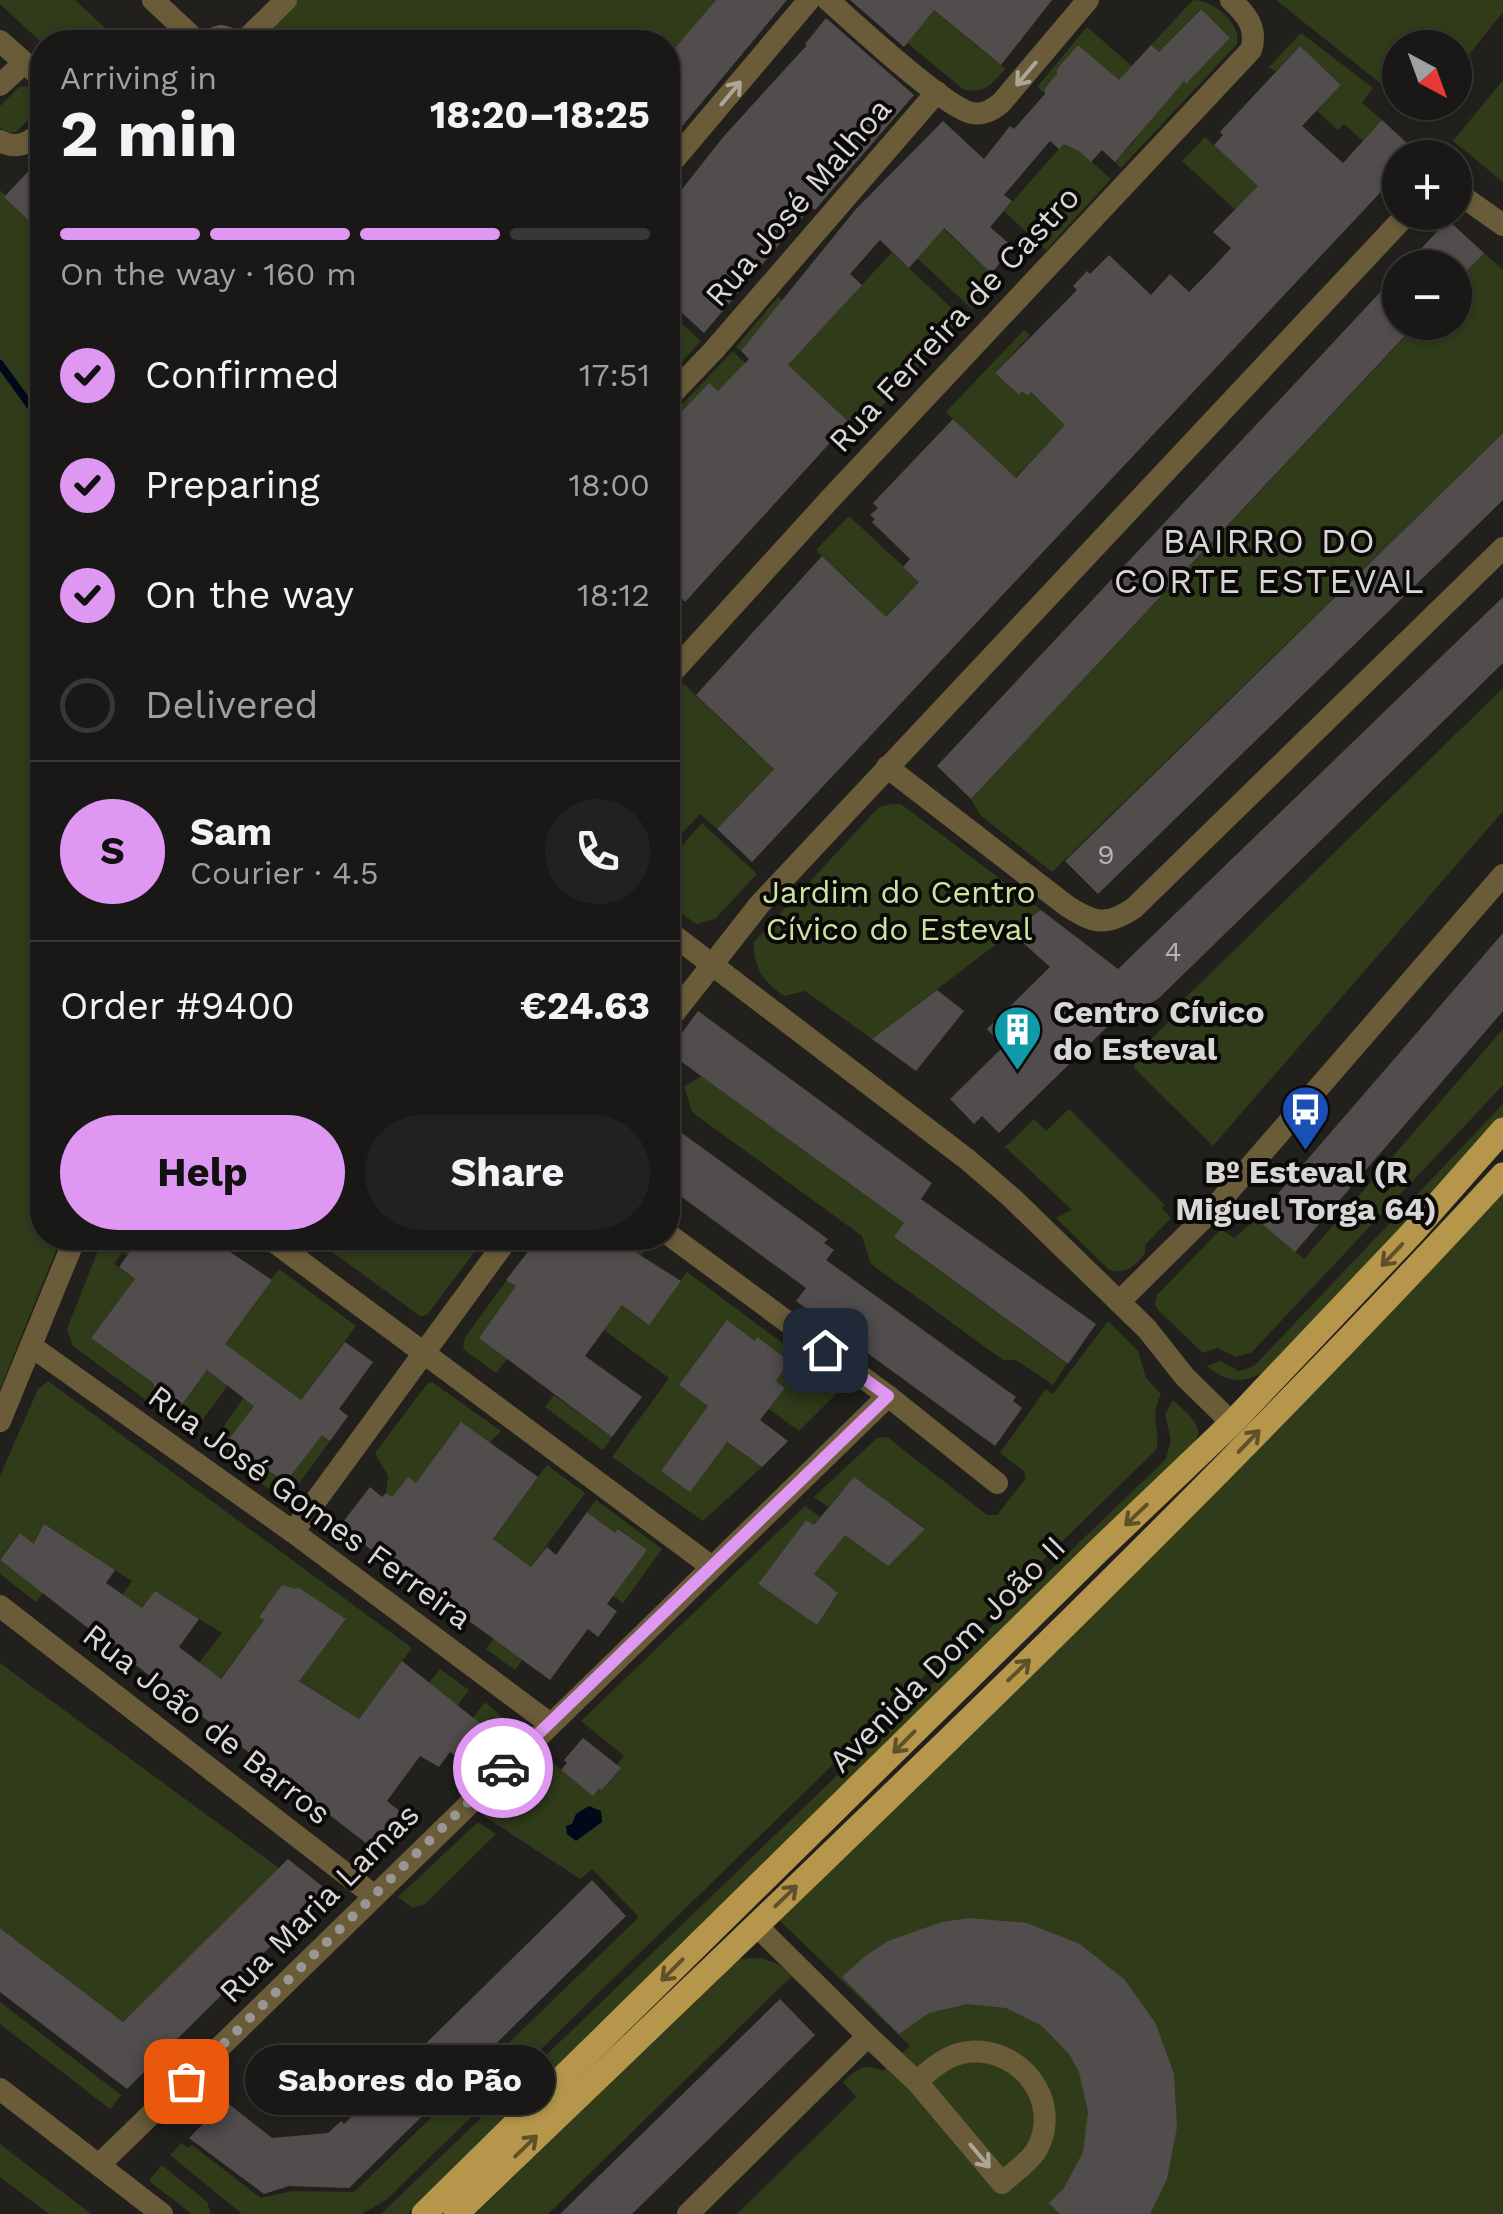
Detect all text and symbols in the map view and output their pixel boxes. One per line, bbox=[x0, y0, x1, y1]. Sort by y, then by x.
north arrow bbox=[1382, 30, 1472, 120]
map controls bbox=[1382, 30, 1472, 340]
text: Arriving in bbox=[60, 59, 217, 97]
one-way arrow bbox=[1015, 61, 1037, 87]
one-way arrow bbox=[719, 81, 742, 106]
street label: Rua José Malhoa bbox=[697, 90, 899, 314]
text: 18:20–18:25 bbox=[430, 93, 650, 137]
text: 2 min bbox=[60, 96, 238, 172]
button: + bbox=[1382, 140, 1472, 230]
street label: Rua Ferreira de Castro bbox=[821, 178, 1087, 460]
button: − bbox=[1382, 250, 1472, 340]
text: On the way · 160 m bbox=[60, 255, 357, 293]
icon: check bbox=[60, 348, 115, 403]
text: Confirmed bbox=[145, 353, 340, 397]
text: 17:51 bbox=[579, 356, 650, 394]
icon: check bbox=[60, 458, 115, 513]
text: Preparing bbox=[145, 463, 320, 507]
text: 18:00 bbox=[569, 466, 650, 504]
district label: BAIRRO DO CORTE ESTEVAL bbox=[1114, 520, 1426, 602]
icon: check bbox=[60, 568, 115, 623]
text: On the way bbox=[145, 573, 354, 617]
text: 18:12 bbox=[577, 576, 650, 614]
text: Delivered bbox=[145, 683, 318, 727]
button: phone bbox=[545, 799, 650, 904]
text: Sam bbox=[190, 810, 272, 854]
text: S bbox=[100, 829, 125, 873]
house number: 9 bbox=[1097, 838, 1115, 871]
text: Courier · 4.5 bbox=[190, 854, 379, 892]
park label: Jardim do Centro Cívico do Esteval bbox=[762, 873, 1036, 948]
house number: 4 bbox=[1164, 935, 1182, 968]
text: Order #9400 bbox=[60, 984, 295, 1028]
text: €24.63 bbox=[520, 984, 650, 1028]
place label: Centro Cívico do Esteval bbox=[1053, 993, 1265, 1068]
building icon: Centro Cívico do Esteval bbox=[992, 1004, 1044, 1072]
bus stop icon: Bº Esteval (R Miguel Torga 64) bbox=[1280, 1084, 1332, 1152]
button: Help bbox=[60, 1115, 345, 1230]
button: Share bbox=[365, 1115, 650, 1230]
place label: Bº Esteval (R Miguel Torga 64) bbox=[1175, 1153, 1437, 1228]
one-way arrow bbox=[1381, 1242, 1404, 1267]
pin bbox=[783, 1308, 868, 1393]
icon: home bbox=[798, 1323, 853, 1378]
street label: Rua José Gomes Ferreira bbox=[141, 1377, 479, 1637]
one-way arrow bbox=[1237, 1429, 1261, 1453]
one-way arrow bbox=[1124, 1503, 1149, 1526]
street label: Avenida Dom João II bbox=[821, 1528, 1073, 1780]
street label: Rua João de Barros bbox=[76, 1616, 338, 1832]
one-way arrow bbox=[1006, 1659, 1031, 1683]
courier bbox=[453, 1718, 553, 1818]
one-way arrow bbox=[893, 1730, 917, 1754]
icon: car bbox=[476, 1741, 531, 1796]
street label: Rua Maria Lamas bbox=[211, 1795, 427, 2011]
one-way arrow bbox=[773, 1885, 797, 1909]
one-way arrow bbox=[661, 1958, 685, 1982]
pin bbox=[144, 2039, 229, 2124]
callout: Sabores do Pão bbox=[246, 2046, 556, 2116]
icon: bag bbox=[159, 2054, 214, 2109]
text: Sabores do Pão bbox=[278, 2061, 522, 2099]
one-way arrow bbox=[514, 2134, 538, 2158]
one-way arrow bbox=[968, 2143, 990, 2169]

